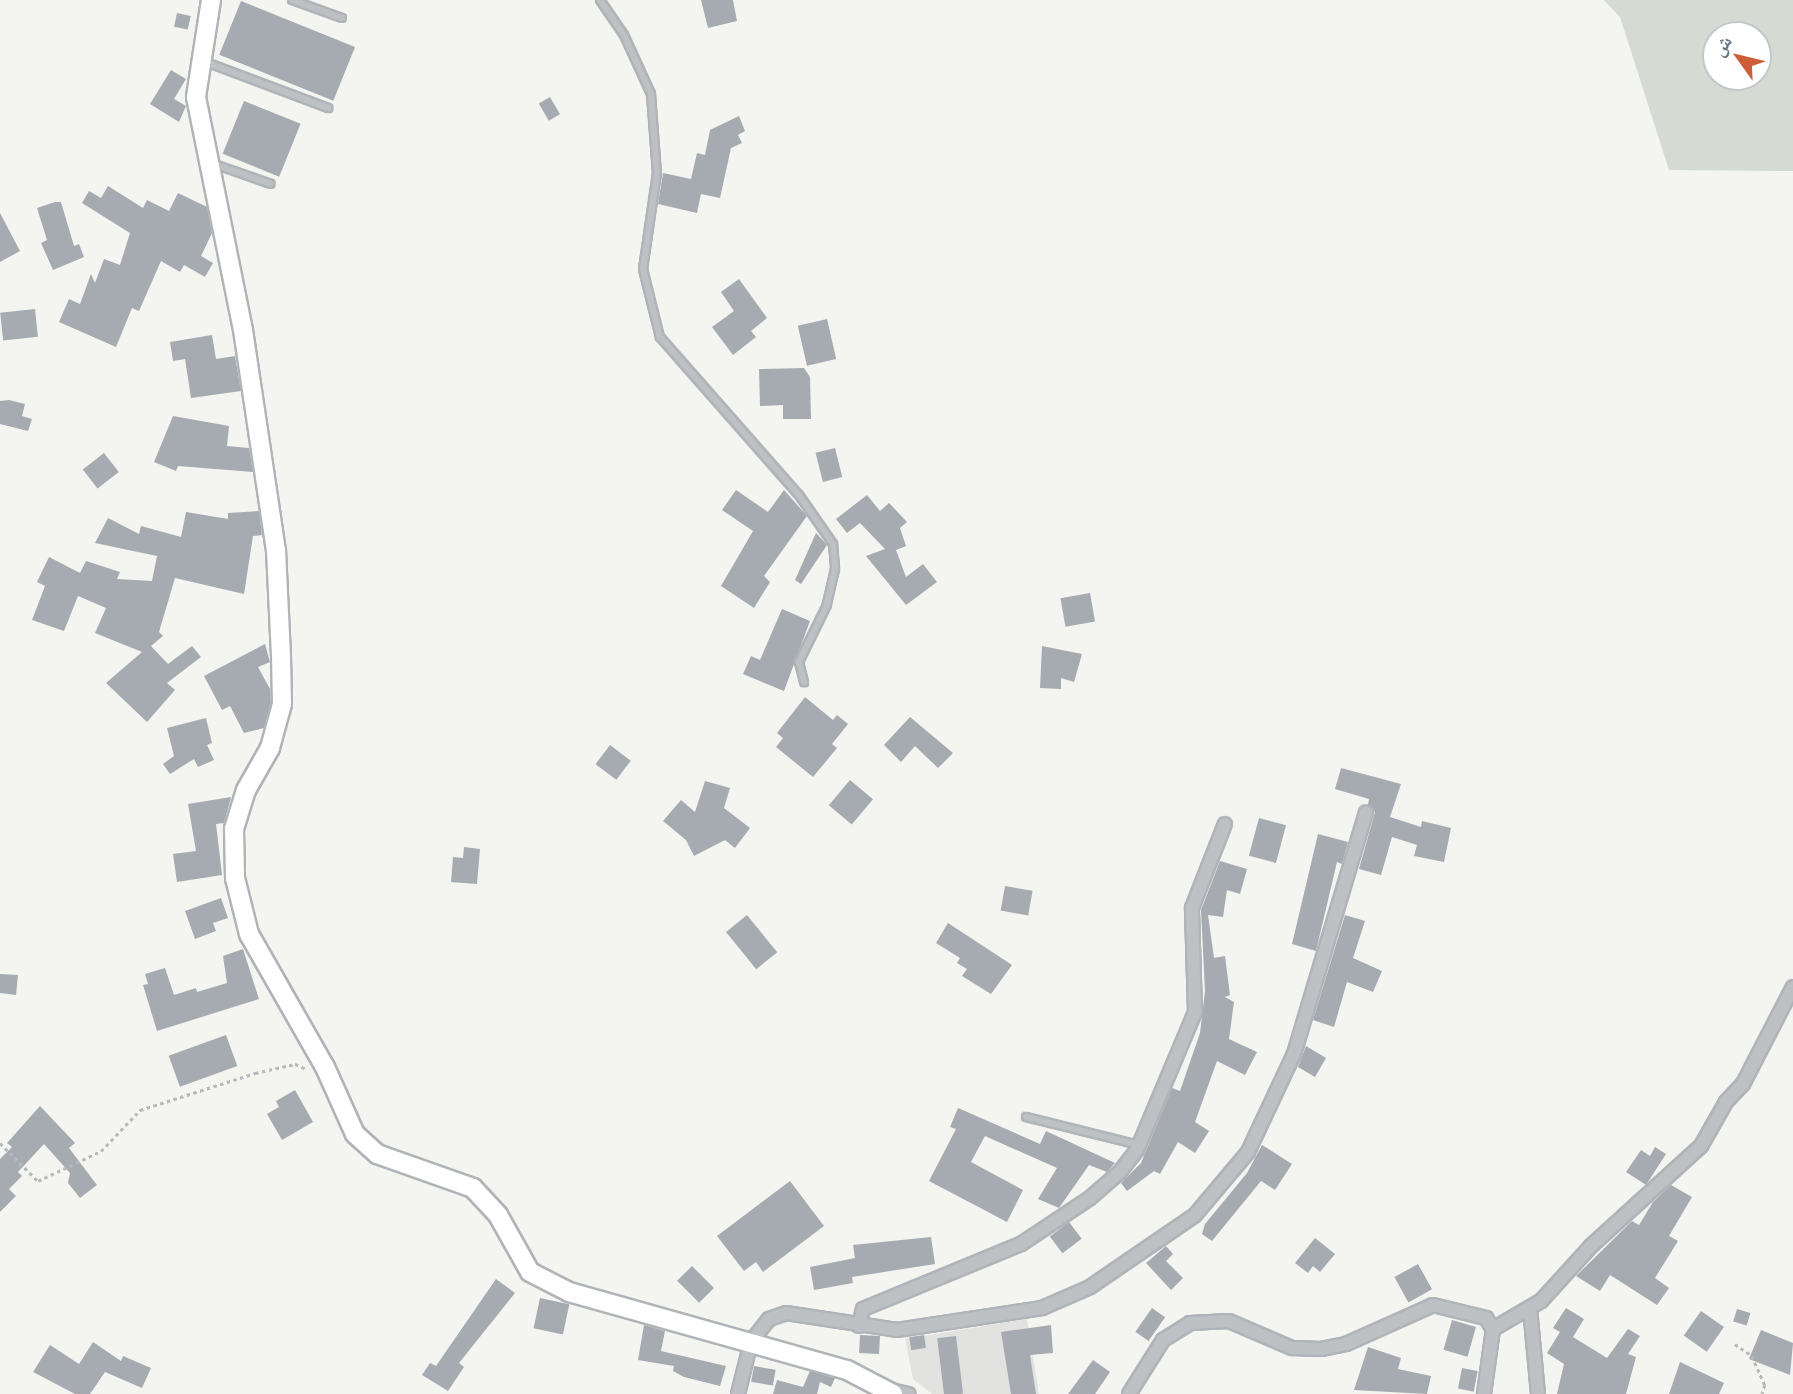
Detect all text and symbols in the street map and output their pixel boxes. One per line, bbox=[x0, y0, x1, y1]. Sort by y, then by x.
north arrow bbox=[1702, 21, 1772, 91]
text: ش bbox=[1706, 30, 1736, 60]

